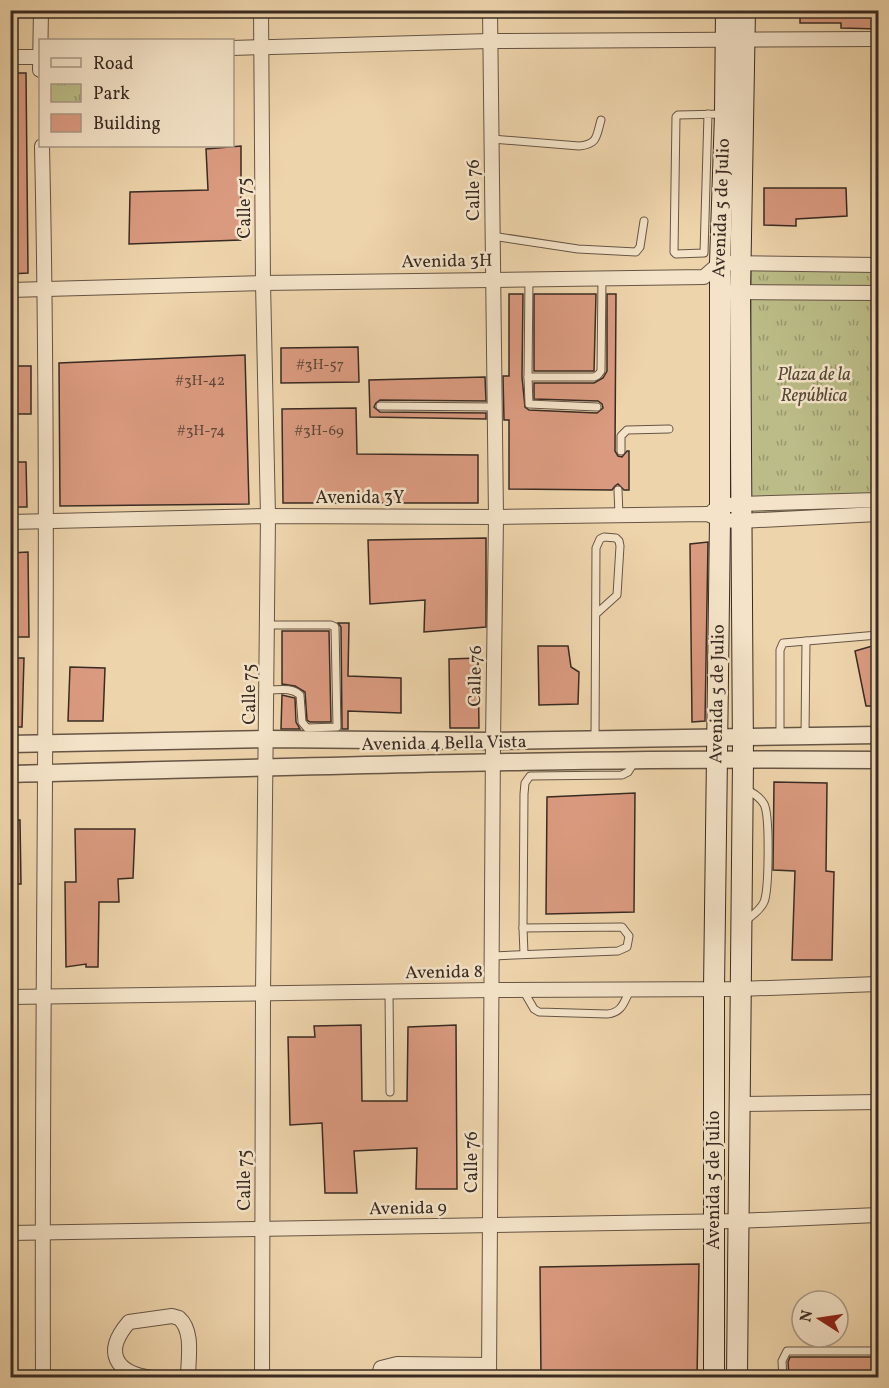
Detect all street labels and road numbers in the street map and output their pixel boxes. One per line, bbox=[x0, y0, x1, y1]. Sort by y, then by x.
street label: Avenida 5 de Julio bbox=[707, 138, 737, 278]
street label: Calle 76 bbox=[462, 159, 487, 221]
street label: Calle 75 bbox=[233, 177, 258, 239]
street label: Avenida 3H bbox=[401, 249, 493, 275]
street label: Avenida 3Y bbox=[316, 486, 404, 511]
street label: Avenida 5 de Julio bbox=[704, 624, 732, 764]
street label: Calle 76 bbox=[463, 645, 489, 707]
street label: Calle 75 bbox=[238, 663, 263, 725]
street label: Avenida 4 Bella Vista bbox=[361, 730, 527, 758]
street label: Avenida 8 bbox=[405, 960, 483, 986]
street label: Avenida 5 de Julio bbox=[702, 1110, 727, 1250]
street label: Calle 76 bbox=[460, 1131, 485, 1193]
street label: Calle 75 bbox=[233, 1149, 258, 1211]
street label: Avenida 9 bbox=[369, 1196, 447, 1222]

